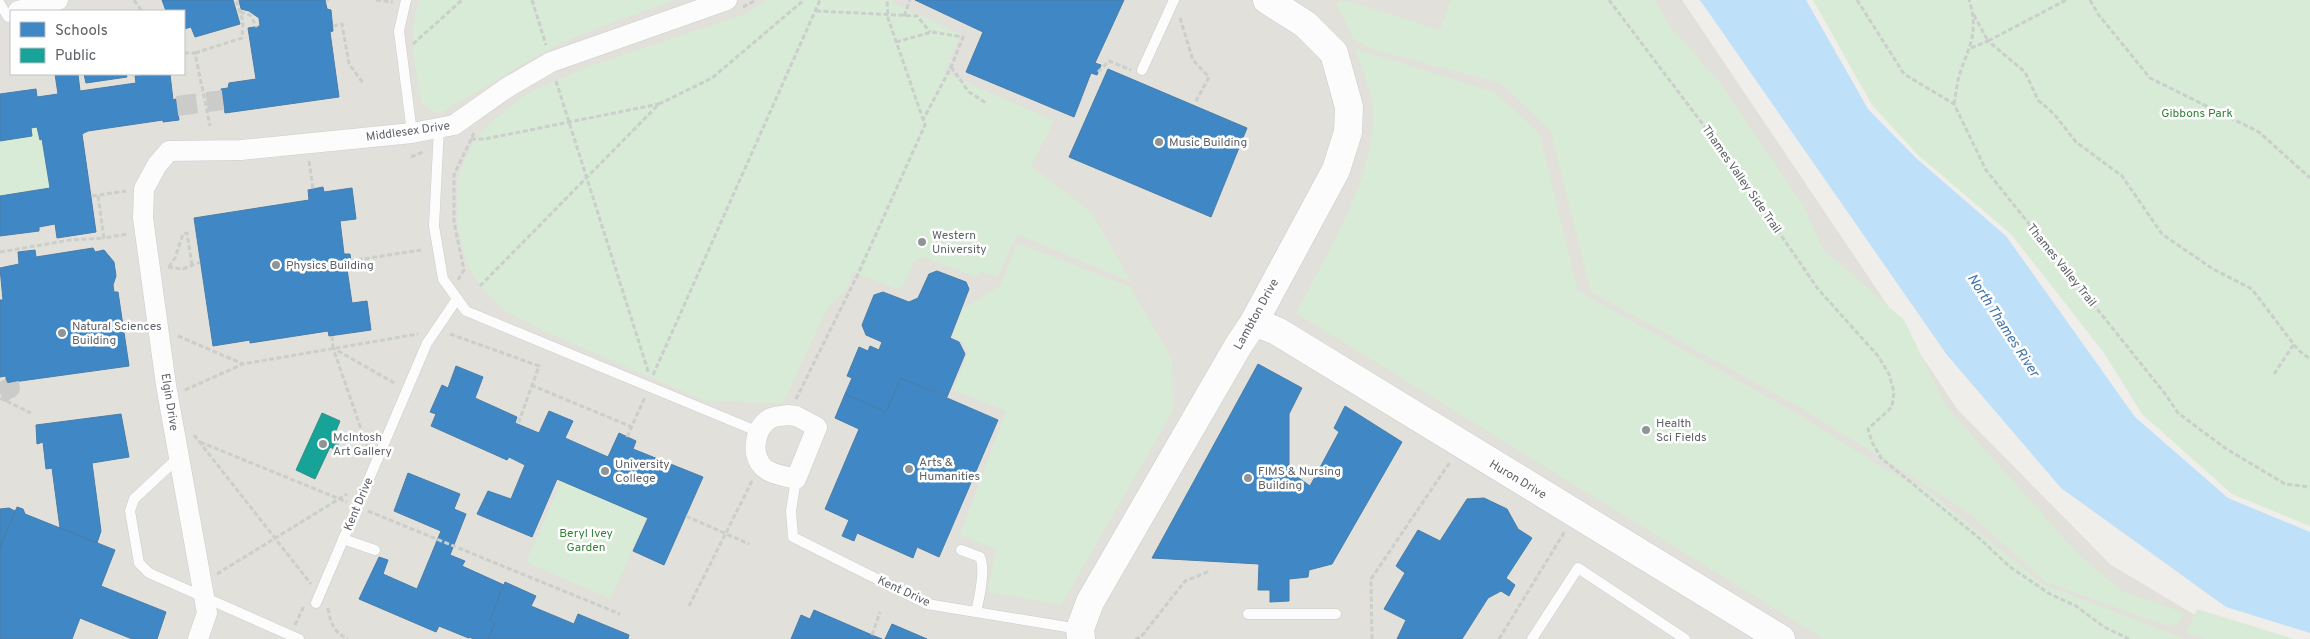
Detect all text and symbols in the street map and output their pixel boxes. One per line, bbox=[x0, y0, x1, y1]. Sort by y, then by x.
legend bbox=[10, 10, 185, 75]
text: Schools bbox=[55, 22, 108, 41]
text: Public bbox=[55, 47, 96, 66]
park label: Gibbons Park bbox=[2161, 106, 2233, 122]
street label: Middlesex Drive bbox=[365, 118, 451, 146]
street label: Thames Valley Side Trail bbox=[1698, 122, 1785, 237]
place label: Music Building bbox=[1169, 135, 1247, 151]
marker: Music Building bbox=[1153, 136, 1165, 148]
street label: Thames Valley Trail bbox=[2023, 221, 2100, 310]
place label: Western University bbox=[932, 228, 987, 258]
marker: Western University bbox=[916, 236, 928, 248]
place label: Physics Building bbox=[286, 258, 374, 274]
marker: Physics Building bbox=[270, 259, 282, 271]
water label: North Thames River bbox=[1963, 271, 2043, 382]
street label: Lambton Drive bbox=[1231, 276, 1283, 353]
place label: Natural Sciences Building bbox=[72, 319, 162, 349]
marker: Natural Sciences Building bbox=[56, 327, 68, 339]
street label: Elgin Drive bbox=[157, 372, 181, 432]
place label: Health Sci Fields bbox=[1656, 416, 1707, 446]
marker: Health Sci Fields bbox=[1640, 424, 1652, 436]
place label: McIntosh Art Gallery bbox=[333, 430, 392, 460]
marker: McIntosh Art Gallery bbox=[317, 438, 329, 450]
place label: Arts & Humanities bbox=[919, 455, 980, 485]
street label: Huron Drive bbox=[1486, 456, 1549, 503]
place label: University College bbox=[615, 457, 670, 487]
marker: Arts & Humanities bbox=[903, 463, 915, 475]
place label: FIMS & Nursing Building bbox=[1258, 464, 1341, 494]
marker: University College bbox=[599, 465, 611, 477]
marker: FIMS & Nursing Building bbox=[1242, 472, 1254, 484]
street label: Kent Drive bbox=[341, 475, 377, 534]
park label: Beryl Ivey Garden bbox=[559, 526, 613, 556]
street label: Kent Drive bbox=[875, 573, 933, 611]

